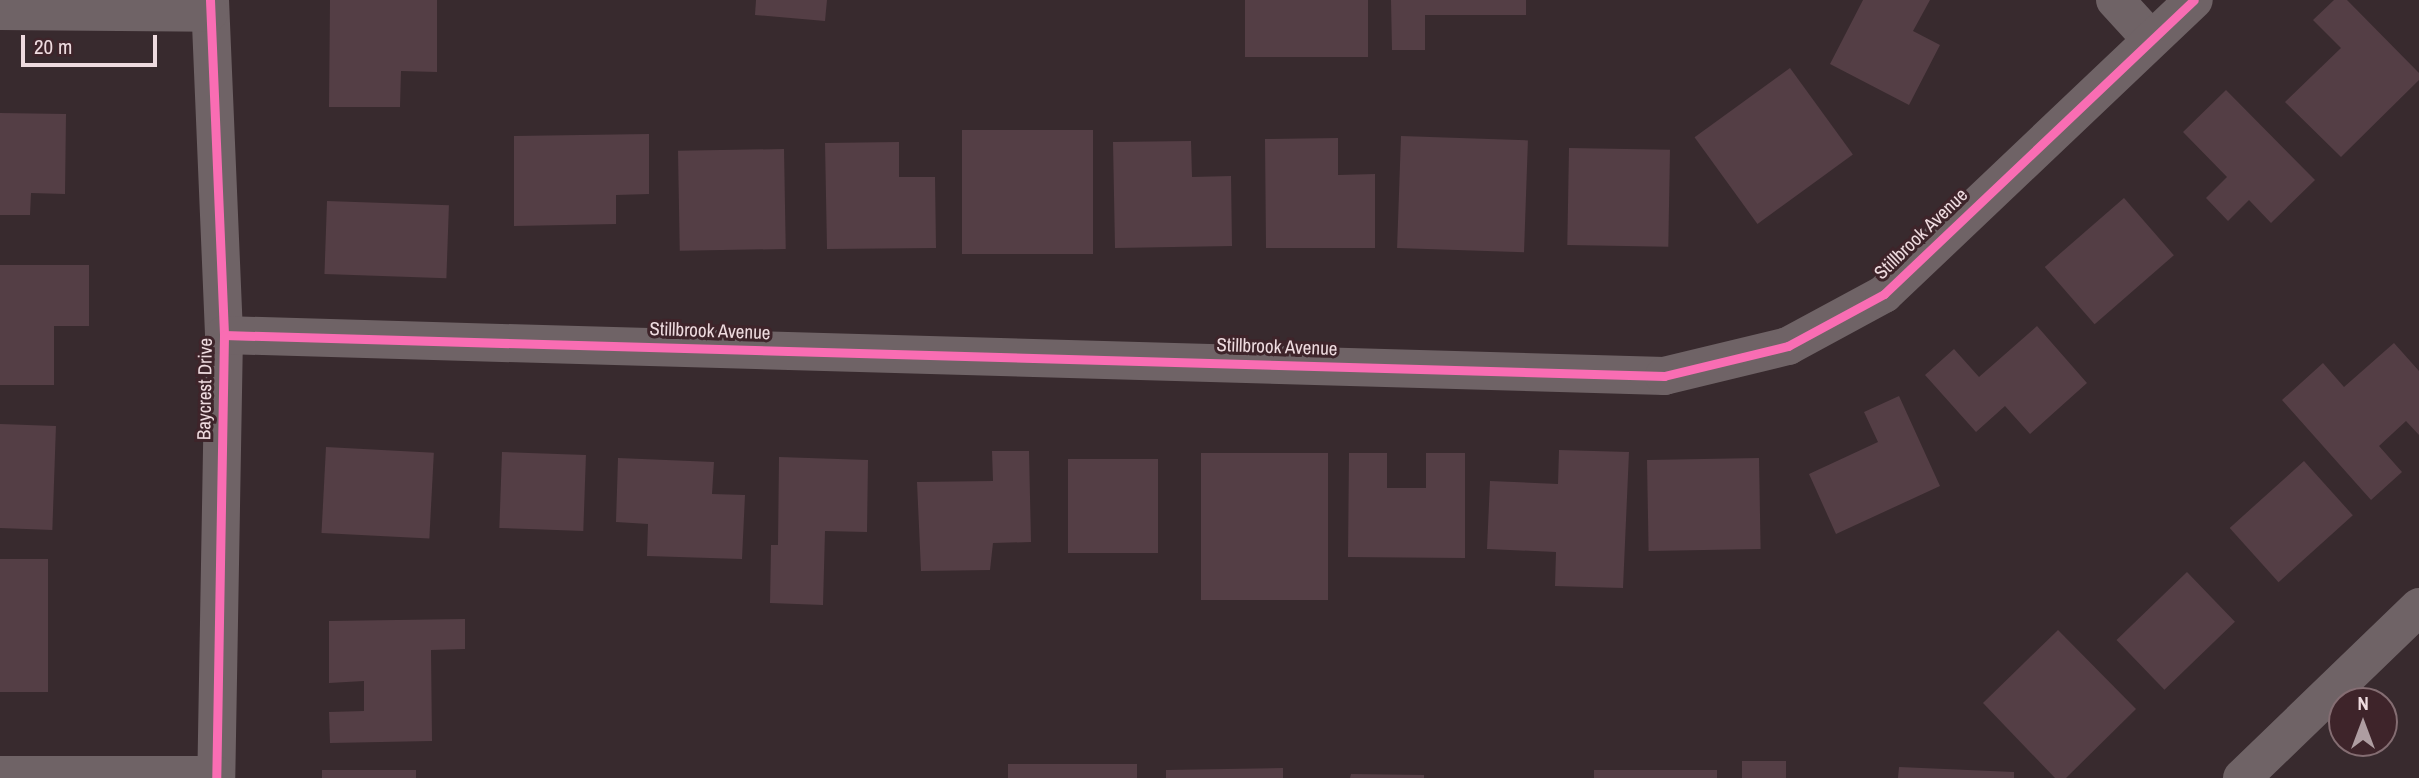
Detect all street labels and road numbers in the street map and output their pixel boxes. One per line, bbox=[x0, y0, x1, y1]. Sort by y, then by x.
street label: Stillbrook Avenue bbox=[1869, 183, 1973, 285]
street label: Stillbrook Avenue bbox=[649, 317, 771, 345]
street label: Stillbrook Avenue bbox=[1216, 333, 1338, 361]
street label: Baycrest Drive bbox=[193, 338, 217, 440]

